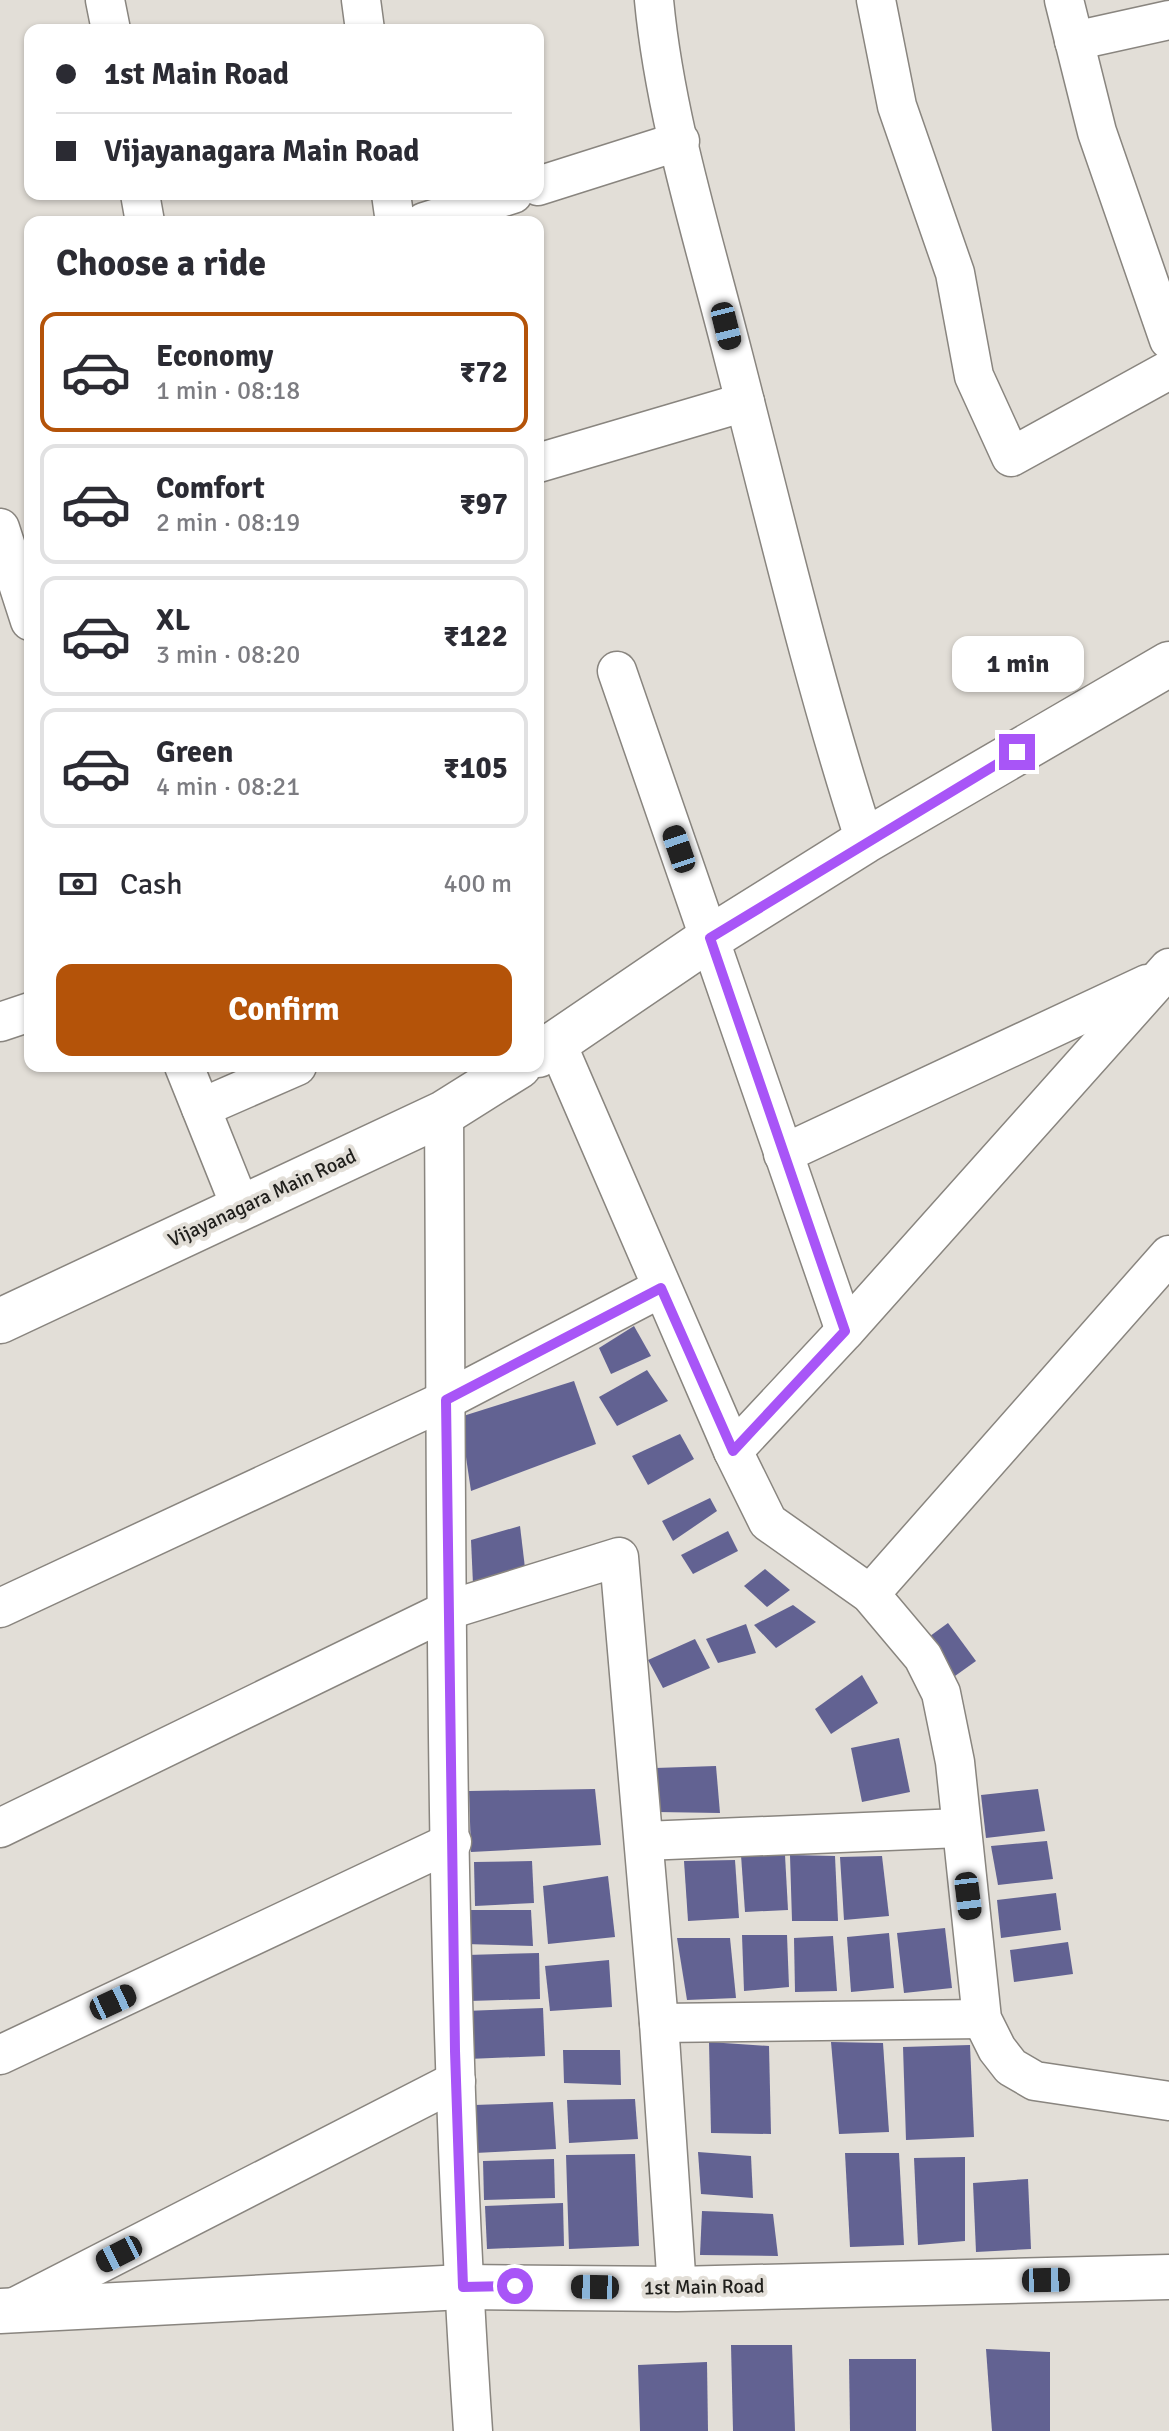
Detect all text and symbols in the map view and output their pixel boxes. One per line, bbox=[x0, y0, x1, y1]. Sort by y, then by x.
text: 1st Main Road bbox=[104, 56, 289, 93]
text: Vijayanagara Main Road bbox=[104, 133, 420, 170]
text: Choose a ride bbox=[56, 241, 266, 286]
car bbox=[709, 300, 743, 352]
icon: car bbox=[60, 336, 132, 408]
text: Economy bbox=[156, 338, 273, 375]
text: ₹72 bbox=[459, 354, 508, 391]
text: 1 min · 08:18 bbox=[156, 375, 300, 407]
icon: car bbox=[60, 468, 132, 540]
text: Comfort bbox=[156, 470, 265, 507]
text: ₹97 bbox=[459, 486, 508, 523]
text: 2 min · 08:19 bbox=[156, 507, 300, 539]
icon: car bbox=[60, 600, 132, 672]
text: XL bbox=[156, 602, 190, 639]
text: ₹122 bbox=[443, 618, 508, 655]
callout: 1 min bbox=[951, 636, 1083, 692]
text: 3 min · 08:20 bbox=[156, 639, 300, 671]
text: 1 min bbox=[987, 648, 1049, 680]
icon: car bbox=[60, 732, 132, 804]
text: Green bbox=[156, 734, 233, 771]
route end bbox=[999, 734, 1035, 770]
text: ₹105 bbox=[443, 750, 508, 787]
text: 4 min · 08:21 bbox=[156, 771, 300, 803]
car bbox=[660, 822, 698, 876]
icon: cash bbox=[56, 862, 100, 906]
text: Cash bbox=[120, 866, 183, 903]
text: 400 m bbox=[443, 868, 512, 900]
button: Confirm bbox=[56, 964, 512, 1056]
street label: Vijayanagara Main Road bbox=[164, 1143, 360, 1253]
car bbox=[953, 1871, 983, 1921]
car bbox=[86, 1981, 140, 2023]
car bbox=[92, 2232, 146, 2276]
route start bbox=[497, 2268, 533, 2304]
car bbox=[1022, 2268, 1070, 2292]
street label: 1st Main Road bbox=[643, 2273, 765, 2301]
car bbox=[571, 2275, 619, 2299]

